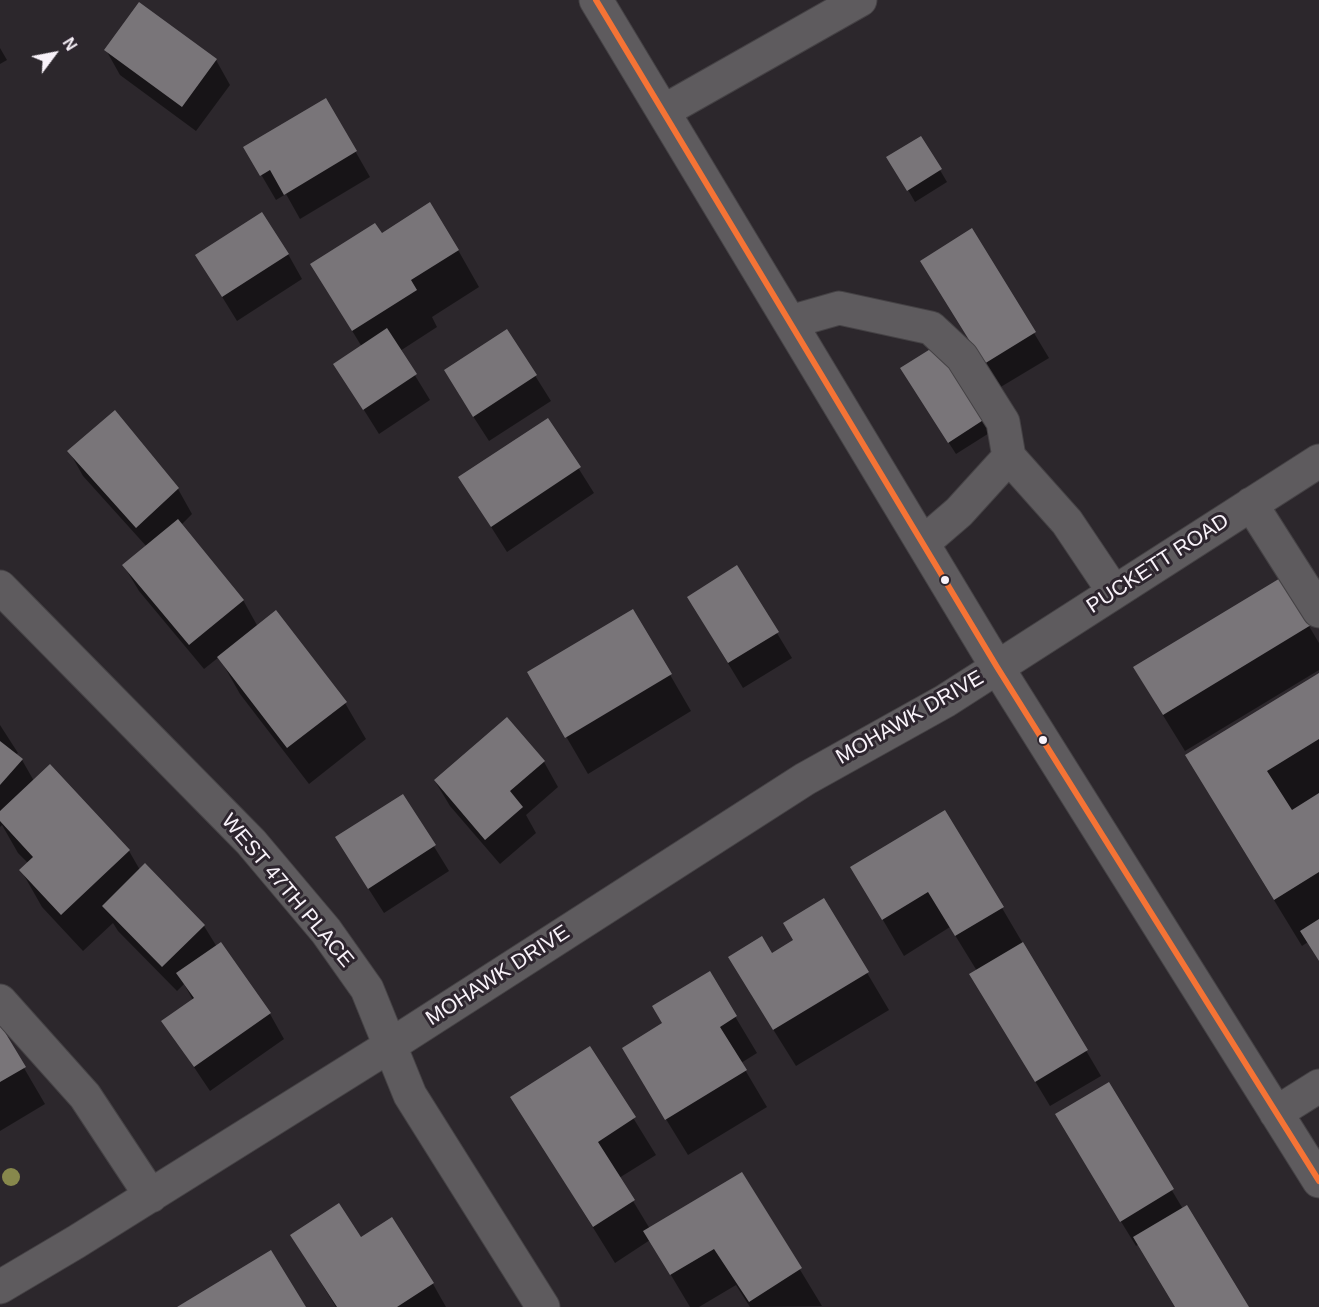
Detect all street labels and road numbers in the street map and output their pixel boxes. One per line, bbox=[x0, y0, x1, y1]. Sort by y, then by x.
street label: PUCKETT ROAD bbox=[1082, 509, 1234, 619]
street label: MOHAWK DRIVE bbox=[832, 666, 988, 770]
street label: WEST 47TH PLACE bbox=[215, 809, 359, 973]
street label: MOHAWK DRIVE bbox=[422, 920, 574, 1032]

